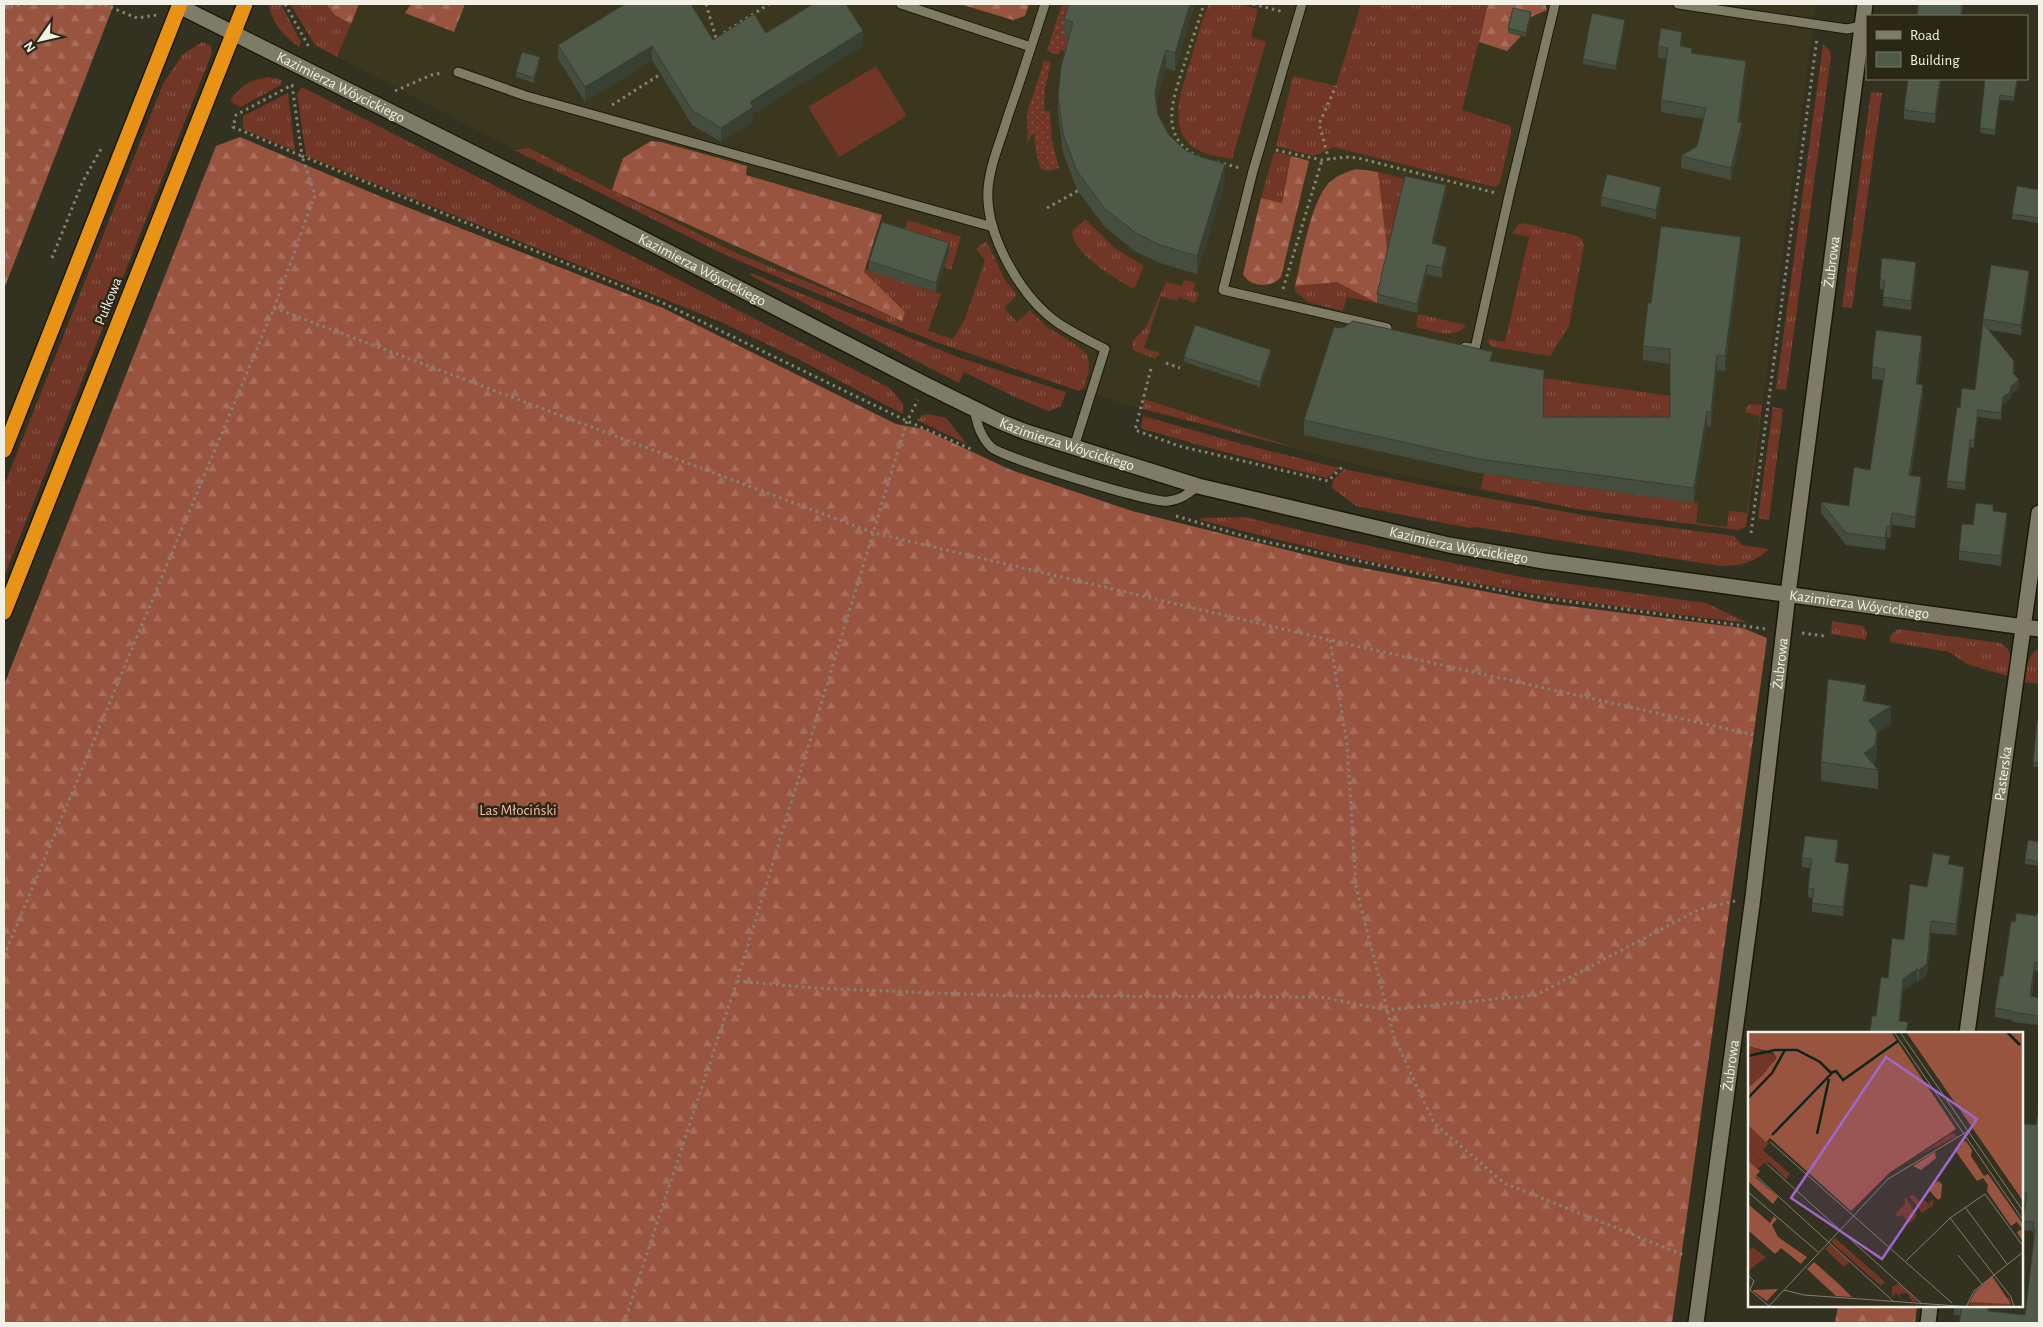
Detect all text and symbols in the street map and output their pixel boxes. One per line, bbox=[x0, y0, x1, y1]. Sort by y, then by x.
north arrow bbox=[15, 15, 65, 65]
legend bbox=[1866, 15, 2028, 80]
text: Road bbox=[1910, 28, 1940, 43]
text: N bbox=[22, 39, 39, 55]
street label: Kazimierza Wóycickiego bbox=[274, 49, 407, 126]
text: Building bbox=[1910, 53, 1960, 68]
street label: Kazimierza Wóycickiego bbox=[636, 231, 768, 309]
street label: Żubrowa bbox=[1819, 235, 1843, 288]
street label: Pułkowa bbox=[92, 275, 125, 327]
street label: Kazimierza Wóycickiego bbox=[997, 415, 1136, 474]
street label: Kazimierza Wóycickiego bbox=[1388, 524, 1529, 566]
street label: Kazimierza Wóycickiego bbox=[1788, 588, 1930, 622]
street label: Żubrowa bbox=[1768, 637, 1791, 690]
street label: Pasterska bbox=[1992, 745, 2015, 802]
park label: Las Młociński bbox=[479, 803, 557, 818]
inset map bbox=[1748, 1032, 2023, 1307]
street label: Żubrowa bbox=[1718, 1039, 1742, 1092]

